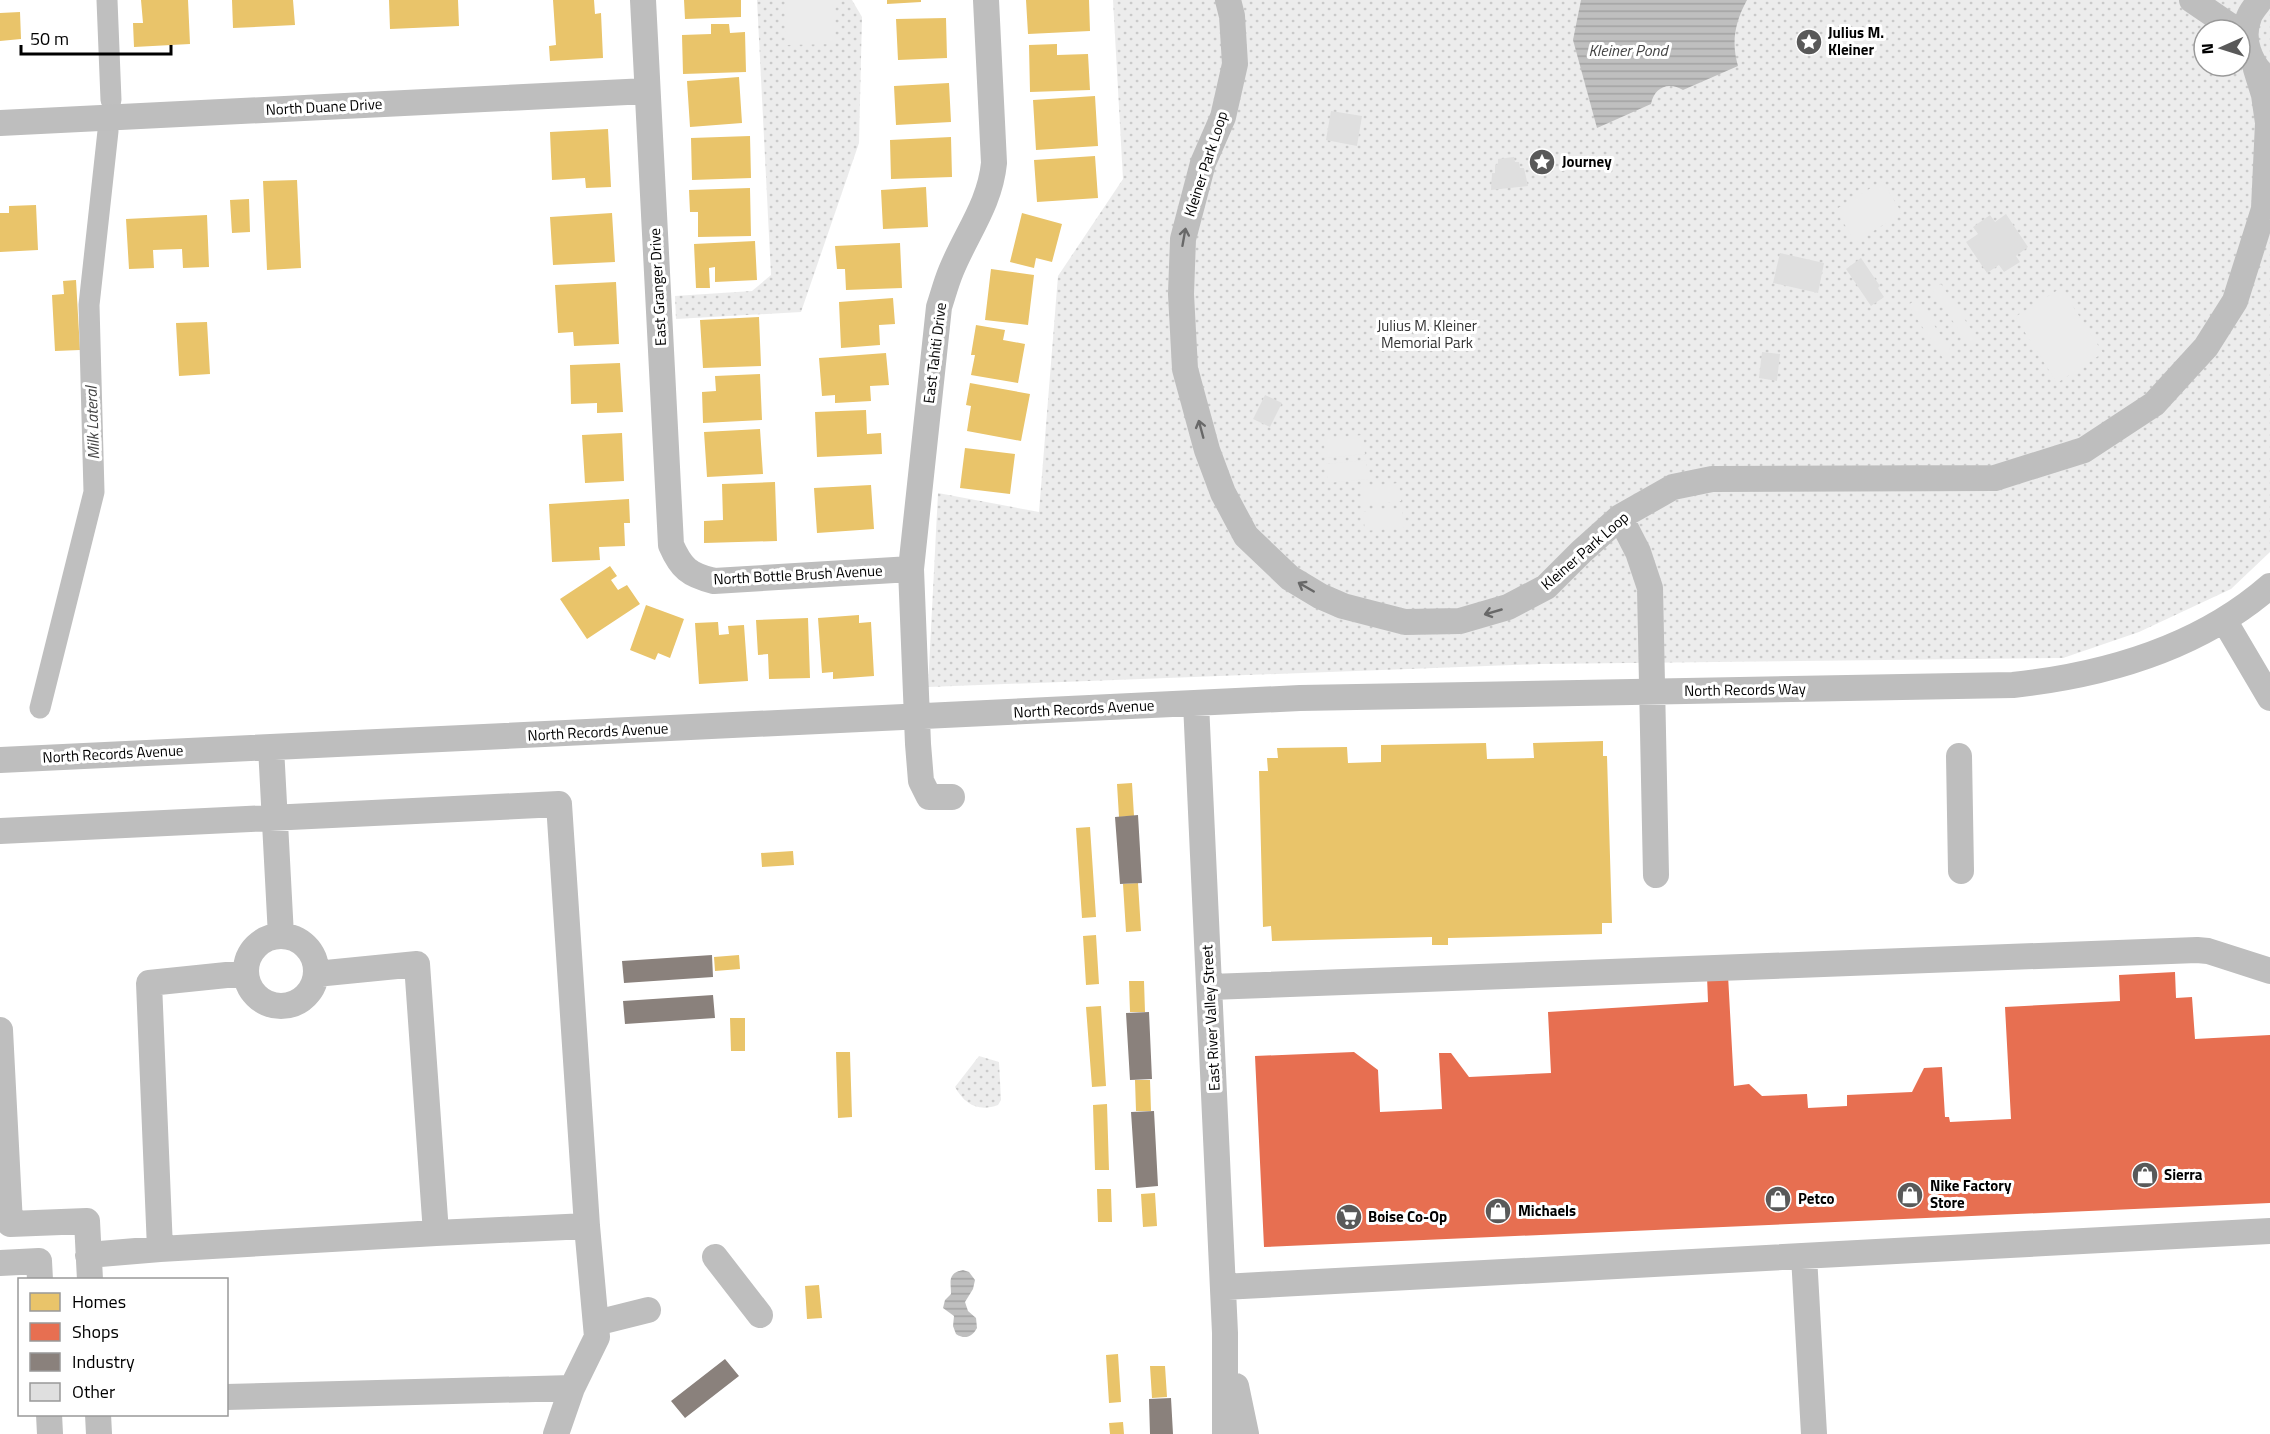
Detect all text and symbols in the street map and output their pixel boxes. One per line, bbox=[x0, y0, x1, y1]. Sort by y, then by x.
scale bar bbox=[21, 18, 171, 56]
north arrow bbox=[2192, 18, 2252, 78]
place label: Julius M. Kleiner bbox=[1828, 21, 1884, 61]
text: 50 m bbox=[30, 25, 69, 52]
place icon: Julius M. Kleiner bbox=[1794, 27, 1824, 57]
water label: Kleiner Pond bbox=[1588, 38, 1670, 62]
text: N bbox=[2195, 43, 2219, 55]
street label: North Duane Drive bbox=[265, 92, 383, 121]
street label: Kleiner Park Loop bbox=[1178, 108, 1233, 220]
place icon: Journey bbox=[1527, 147, 1557, 177]
place label: Journey bbox=[1562, 150, 1612, 173]
street label: East Granger Drive bbox=[643, 228, 672, 347]
one-way arrow bbox=[1179, 228, 1190, 247]
street label: East Tahiti Drive bbox=[917, 301, 952, 405]
park label: Julius M. Kleiner Memorial Park bbox=[1377, 314, 1477, 354]
water label: Milk Lateral bbox=[79, 384, 105, 460]
one-way arrow bbox=[1195, 420, 1206, 439]
street label: Kleiner Park Loop bbox=[1536, 506, 1634, 595]
street label: North Bottle Brush Avenue bbox=[713, 559, 883, 590]
one-way arrow bbox=[1298, 581, 1315, 593]
one-way arrow bbox=[1484, 607, 1503, 618]
street label: North Records Way bbox=[1684, 677, 1806, 702]
street label: North Records Avenue bbox=[1013, 693, 1155, 724]
street label: North Records Avenue bbox=[527, 716, 669, 747]
street label: North Records Avenue bbox=[42, 738, 184, 769]
street label: East River Valley Street bbox=[1195, 944, 1226, 1092]
shop icon: Sierra bbox=[2130, 1160, 2160, 1190]
place label: Sierra bbox=[2164, 1163, 2203, 1186]
place label: Nike Factory Store bbox=[1930, 1174, 2012, 1214]
shop icon: Nike Factory Store bbox=[1895, 1180, 1925, 1210]
shop icon: Petco bbox=[1763, 1184, 1793, 1214]
place label: Petco bbox=[1798, 1187, 1835, 1210]
shop icon: Michaels bbox=[1483, 1196, 1513, 1226]
place label: Michaels bbox=[1518, 1199, 1576, 1222]
supermarket icon: Boise Co-Op bbox=[1334, 1202, 1364, 1232]
place label: Boise Co-Op bbox=[1368, 1205, 1447, 1228]
legend bbox=[18, 1278, 228, 1416]
text: Homes bbox=[72, 1288, 126, 1315]
text: Shops bbox=[72, 1318, 119, 1345]
text: Industry bbox=[72, 1348, 135, 1375]
text: Other bbox=[72, 1378, 115, 1405]

